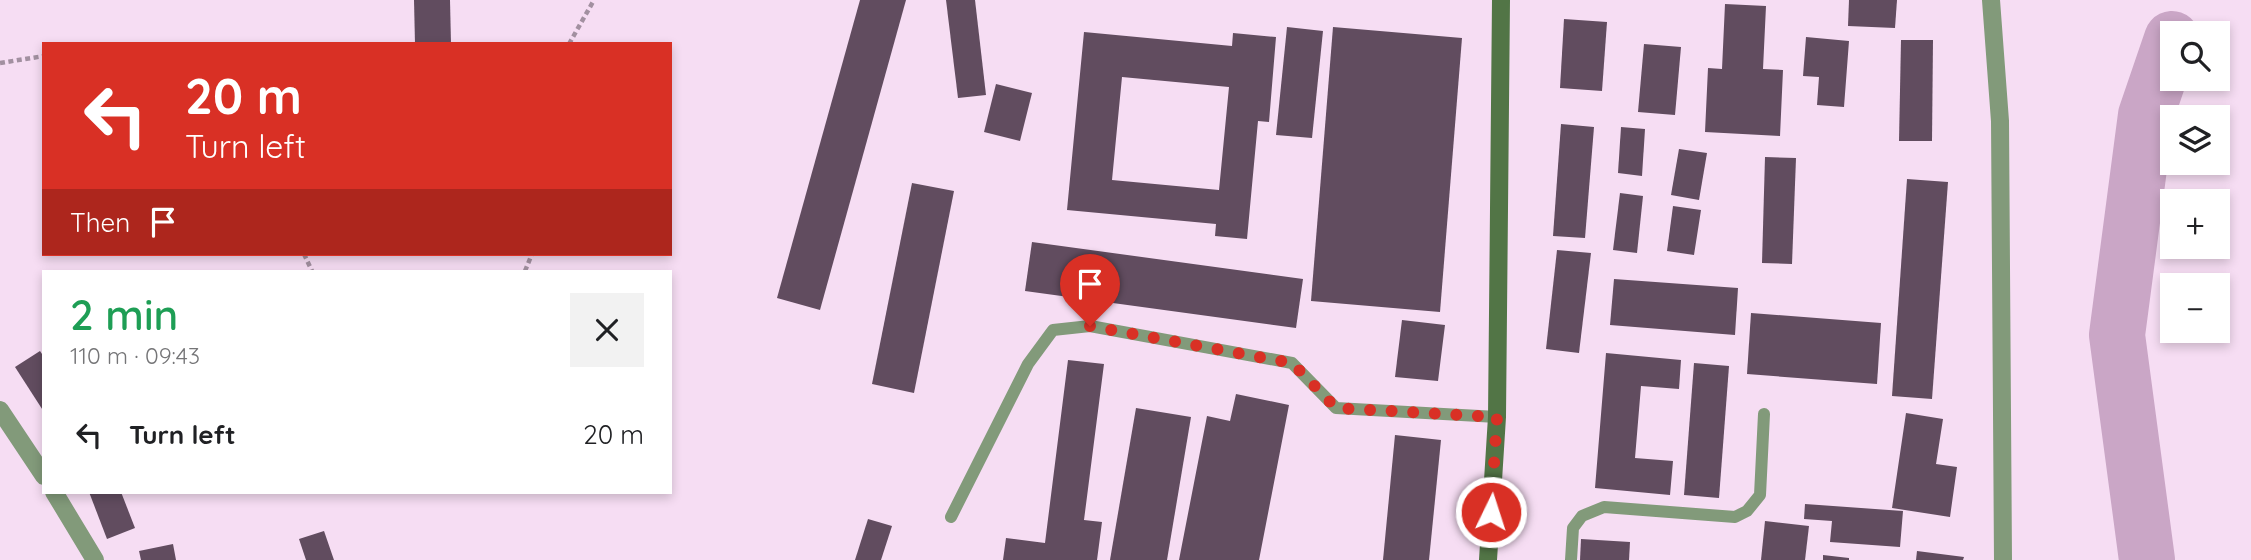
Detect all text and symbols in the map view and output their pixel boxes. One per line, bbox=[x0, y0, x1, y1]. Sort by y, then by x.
map controls bbox=[2160, 21, 2230, 343]
button: search bbox=[2160, 21, 2230, 91]
text: 20 m bbox=[185, 65, 302, 126]
icon: left bbox=[70, 70, 161, 161]
button: layers bbox=[2160, 105, 2230, 175]
text: Turn left bbox=[185, 126, 306, 166]
button: + bbox=[2160, 189, 2230, 259]
icon: arrive bbox=[144, 203, 182, 241]
text: Then bbox=[70, 206, 130, 239]
pin bbox=[1060, 254, 1120, 326]
icon: arrive bbox=[1071, 265, 1109, 303]
button: − bbox=[2160, 273, 2230, 343]
text: 2 min bbox=[70, 288, 178, 341]
button: close bbox=[570, 293, 644, 367]
text: 110 m · 09:43 bbox=[70, 341, 200, 370]
icon: left bbox=[70, 416, 108, 454]
text: Turn left bbox=[129, 418, 236, 451]
text: 20 m bbox=[583, 418, 644, 451]
position arrow bbox=[1454, 475, 1528, 549]

